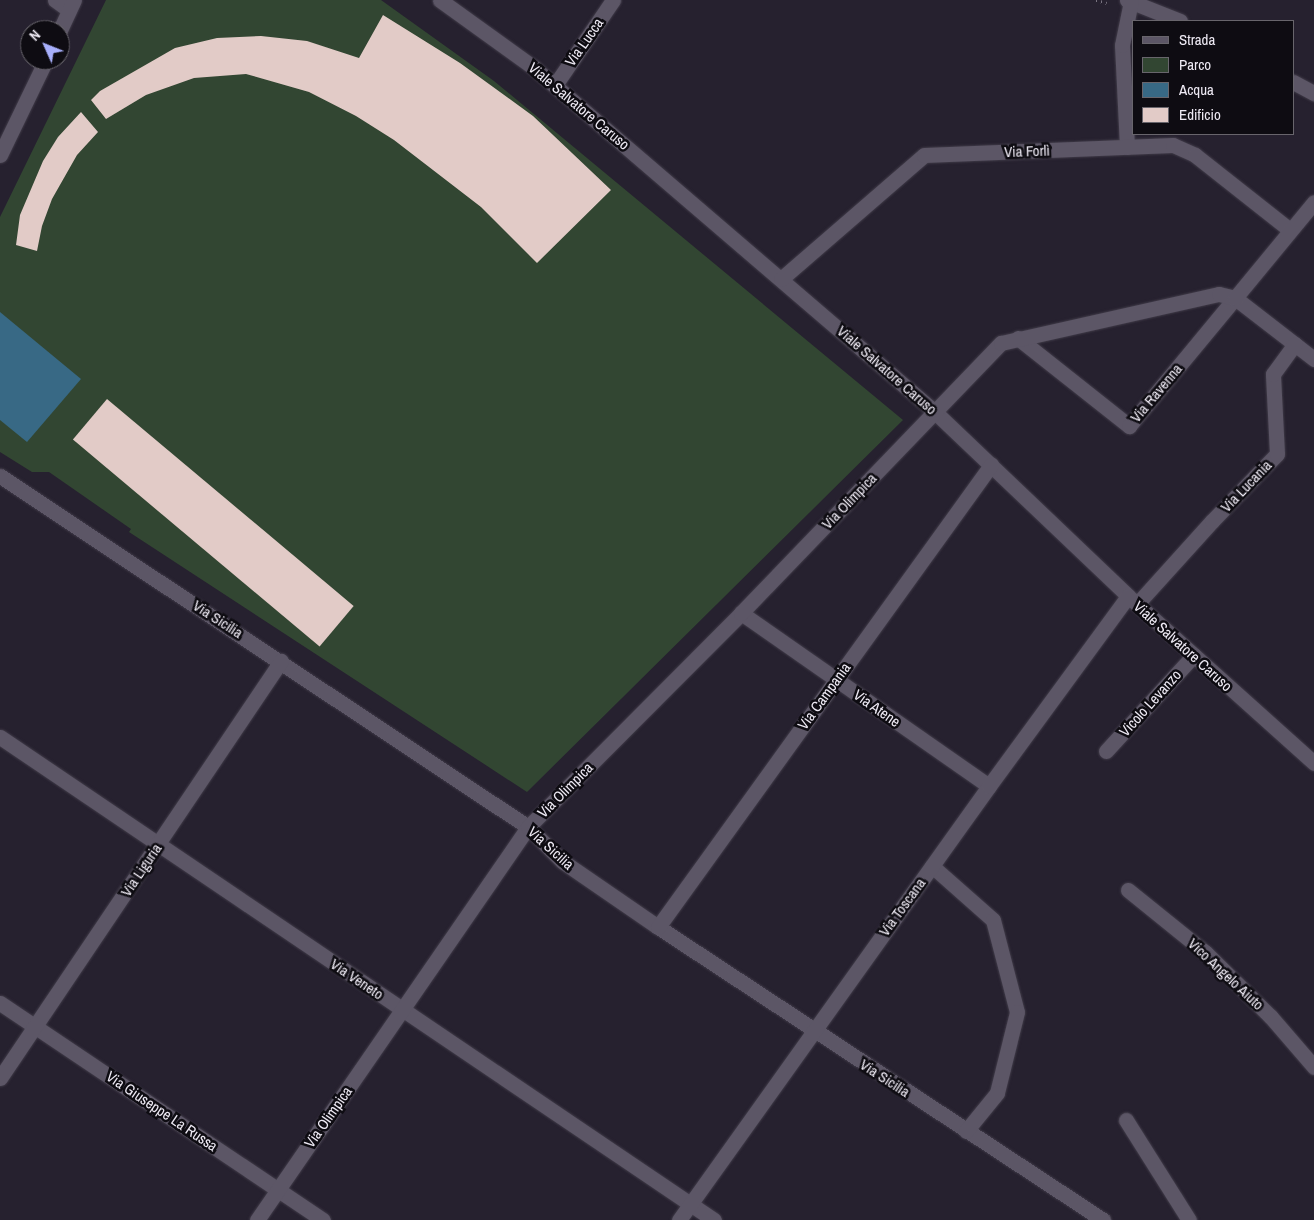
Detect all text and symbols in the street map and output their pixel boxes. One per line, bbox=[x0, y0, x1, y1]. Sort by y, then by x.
street label: Via Lucca bbox=[561, 15, 607, 69]
north arrow bbox=[20, 20, 70, 70]
legend bbox=[1132, 20, 1294, 135]
text: N bbox=[26, 26, 44, 45]
text: Strada bbox=[1179, 29, 1215, 50]
text: Parco bbox=[1179, 54, 1211, 75]
street label: Viale Salvatore Caruso bbox=[525, 59, 633, 153]
text: Acqua bbox=[1179, 79, 1214, 100]
text: Edificio bbox=[1179, 104, 1221, 125]
street label: Via Forlì bbox=[1004, 141, 1050, 161]
street label: Viale Salvatore Caruso bbox=[833, 322, 941, 418]
street label: Via Ravenna bbox=[1126, 360, 1186, 426]
street label: Via Lucania bbox=[1217, 456, 1275, 516]
street label: Via Olimpica bbox=[818, 469, 880, 533]
street label: Via Sicilia bbox=[190, 596, 246, 642]
street label: Viale Salvatore Caruso bbox=[1130, 597, 1236, 695]
street label: Via Campania bbox=[794, 659, 854, 733]
street label: Vicolo Levanzo bbox=[1115, 666, 1185, 740]
street label: Via Atene bbox=[850, 685, 904, 731]
street label: Via Olimpica bbox=[534, 759, 596, 821]
street label: Via Sicilia bbox=[524, 823, 578, 873]
street label: Via Liguria bbox=[117, 840, 165, 900]
street label: Via Toscana bbox=[875, 874, 929, 940]
street label: Vico Angelo Aiuto bbox=[1184, 934, 1268, 1014]
street label: Via Veneto bbox=[327, 955, 387, 1003]
street label: Via Sicilia bbox=[857, 1055, 913, 1101]
street label: Via Giuseppe La Russa bbox=[103, 1067, 221, 1155]
street label: Via Olimpica bbox=[300, 1083, 356, 1151]

